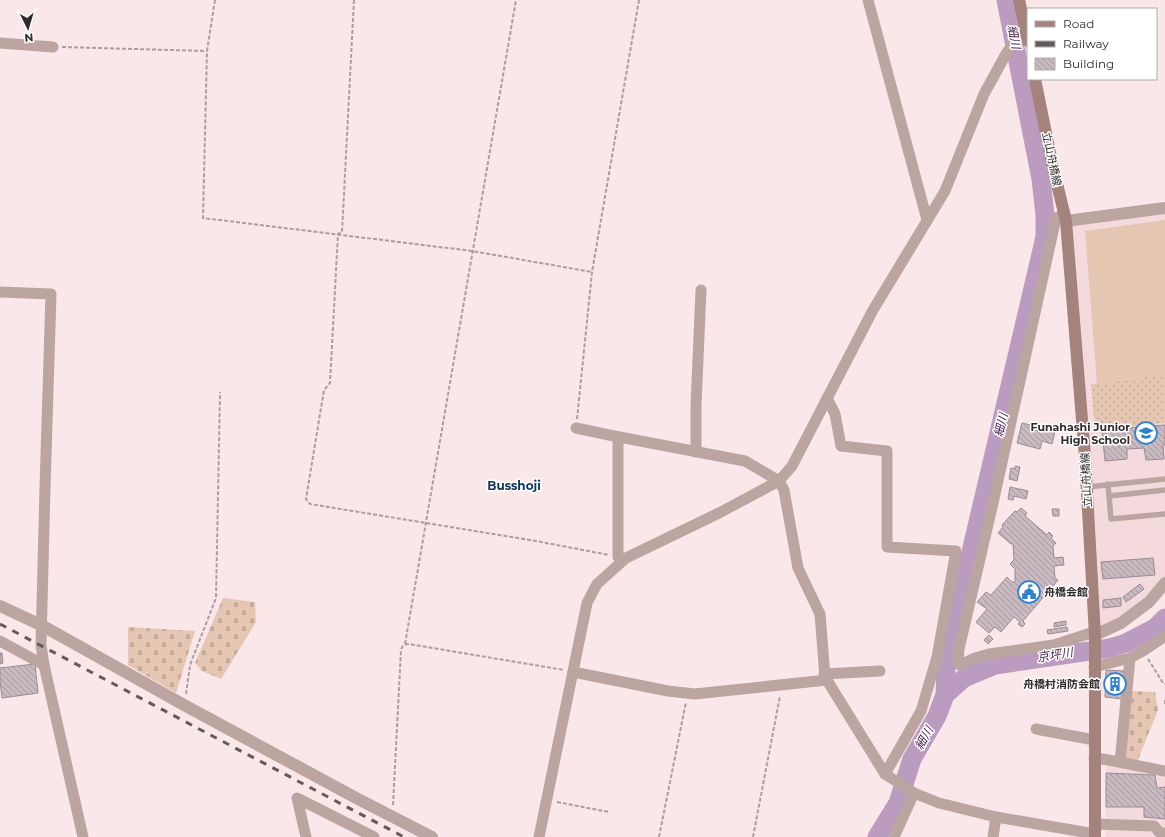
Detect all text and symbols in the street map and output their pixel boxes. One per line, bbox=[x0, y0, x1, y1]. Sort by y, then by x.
north arrow bbox=[8, 8, 48, 48]
legend bbox=[1027, 8, 1157, 80]
text: Road bbox=[1063, 16, 1094, 31]
water label: 細川 bbox=[1005, 24, 1025, 52]
text: N bbox=[24, 31, 34, 45]
text: Railway bbox=[1063, 36, 1109, 51]
text: Building bbox=[1063, 56, 1114, 71]
street label: 立山舟橋線 bbox=[1039, 131, 1065, 187]
water label: 細川 bbox=[991, 410, 1011, 438]
place label: Funahashi Junior High School bbox=[1031, 420, 1130, 447]
school or university icon: Funahashi Junior High School bbox=[1133, 420, 1159, 446]
street label: 立山舟橋線 bbox=[1078, 452, 1094, 508]
district label: Busshoji bbox=[487, 478, 541, 493]
public building icon: 舟橋会館 bbox=[1016, 579, 1042, 605]
place label: 舟橋会館 bbox=[1044, 585, 1088, 599]
water label: 京坪川 bbox=[1036, 644, 1076, 665]
building icon: 舟橋村消防会館 bbox=[1102, 671, 1128, 697]
place label: 舟橋村消防会館 bbox=[1023, 677, 1100, 691]
water label: 細川 bbox=[911, 722, 937, 752]

